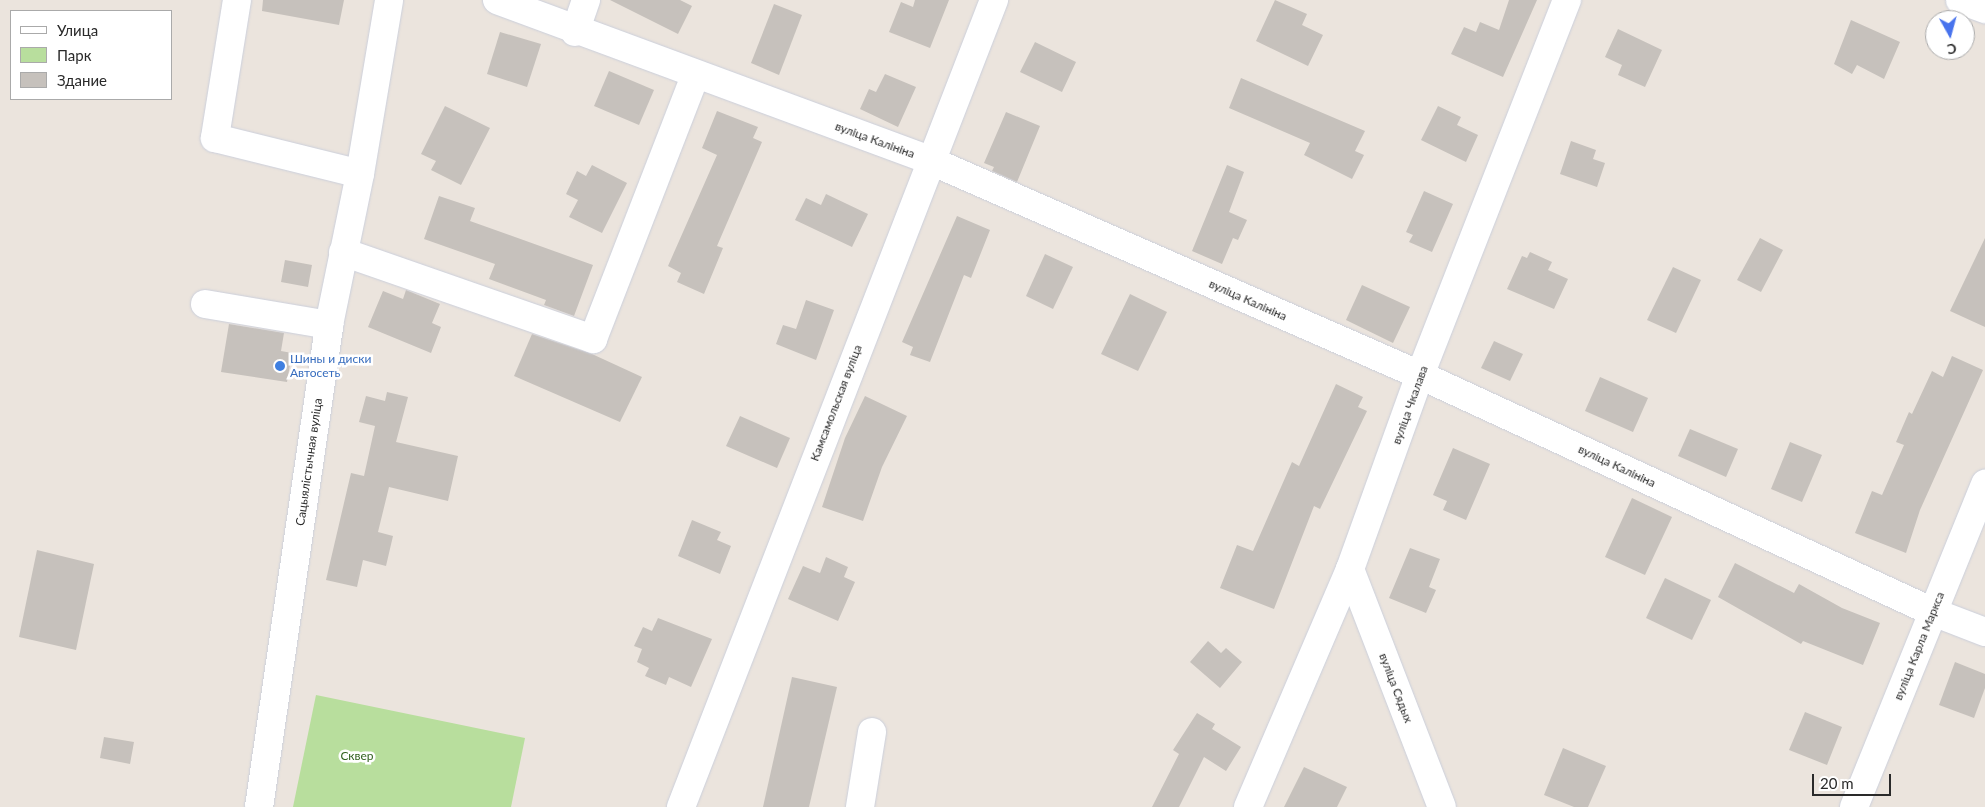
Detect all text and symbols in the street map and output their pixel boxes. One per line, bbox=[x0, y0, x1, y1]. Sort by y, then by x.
legend bbox=[10, 10, 172, 100]
north arrow bbox=[1925, 10, 1975, 60]
text: Улица bbox=[57, 21, 98, 39]
text: С bbox=[1946, 40, 1957, 58]
text: Парк bbox=[57, 46, 91, 64]
text: Здание bbox=[57, 71, 107, 89]
street label: вуліца Калініна bbox=[833, 119, 917, 161]
street label: вуліца Калініна bbox=[1207, 276, 1289, 324]
street label: Камсамольская вуліца bbox=[807, 343, 865, 463]
place label: Шины и диски Автосеть bbox=[290, 352, 371, 380]
marker: Шины и диски Автосеть bbox=[274, 360, 286, 372]
street label: вуліца Чкалава bbox=[1389, 364, 1431, 446]
street label: Сацыялістычная вуліца bbox=[293, 397, 325, 527]
street label: вуліца Калініна bbox=[1576, 442, 1658, 490]
street label: вуліца Карла Маркса bbox=[1891, 590, 1947, 702]
street label: вуліца Сядых bbox=[1376, 651, 1416, 725]
park label: Сквер bbox=[340, 749, 374, 763]
scale bar bbox=[1815, 764, 1894, 796]
text: 20 m bbox=[1820, 774, 1854, 792]

